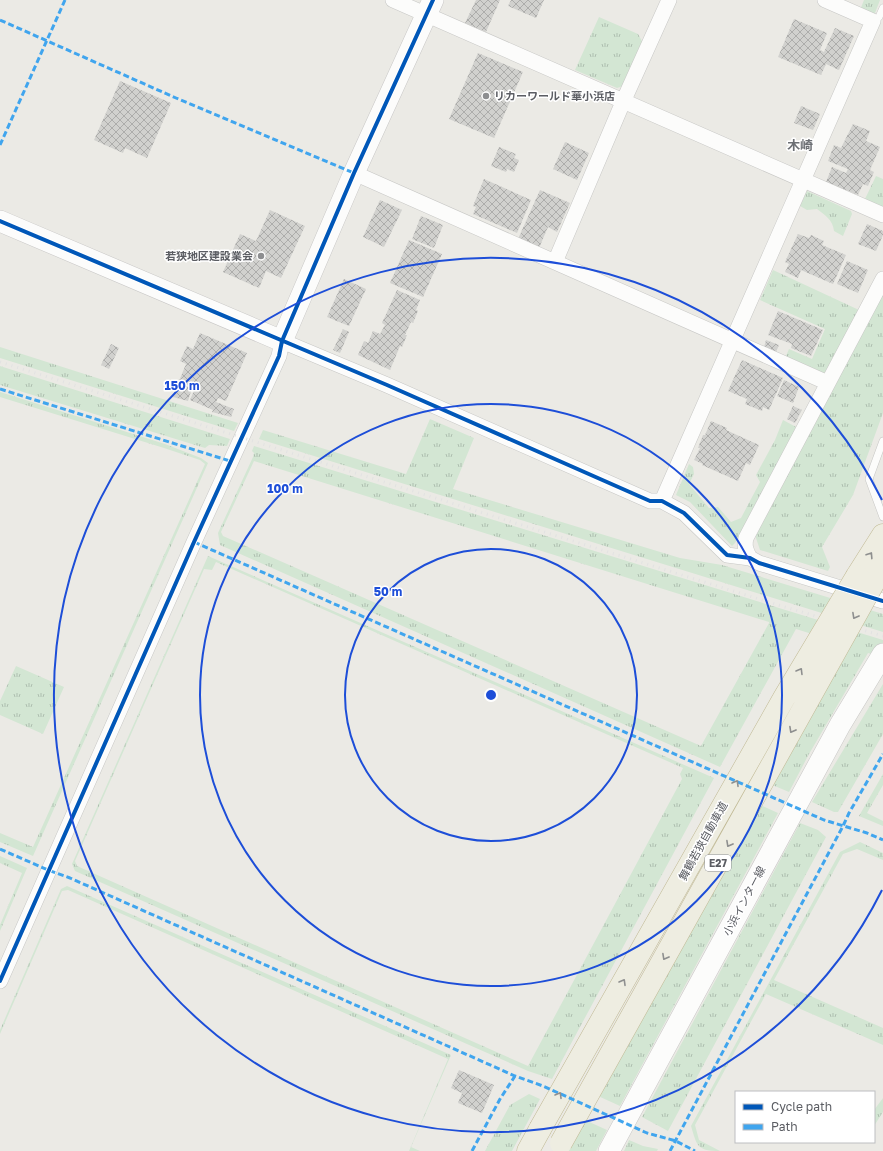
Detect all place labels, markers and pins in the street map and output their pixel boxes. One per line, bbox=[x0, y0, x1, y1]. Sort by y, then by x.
place label: リカーワールド華小浜店 bbox=[494, 89, 615, 102]
marker: リカーワールド華小浜店 bbox=[481, 91, 491, 101]
place label: 若狭地区建設業会 bbox=[165, 249, 253, 262]
marker: 若狭地区建設業会 bbox=[256, 251, 266, 261]
centre of rings bbox=[484, 688, 498, 702]

